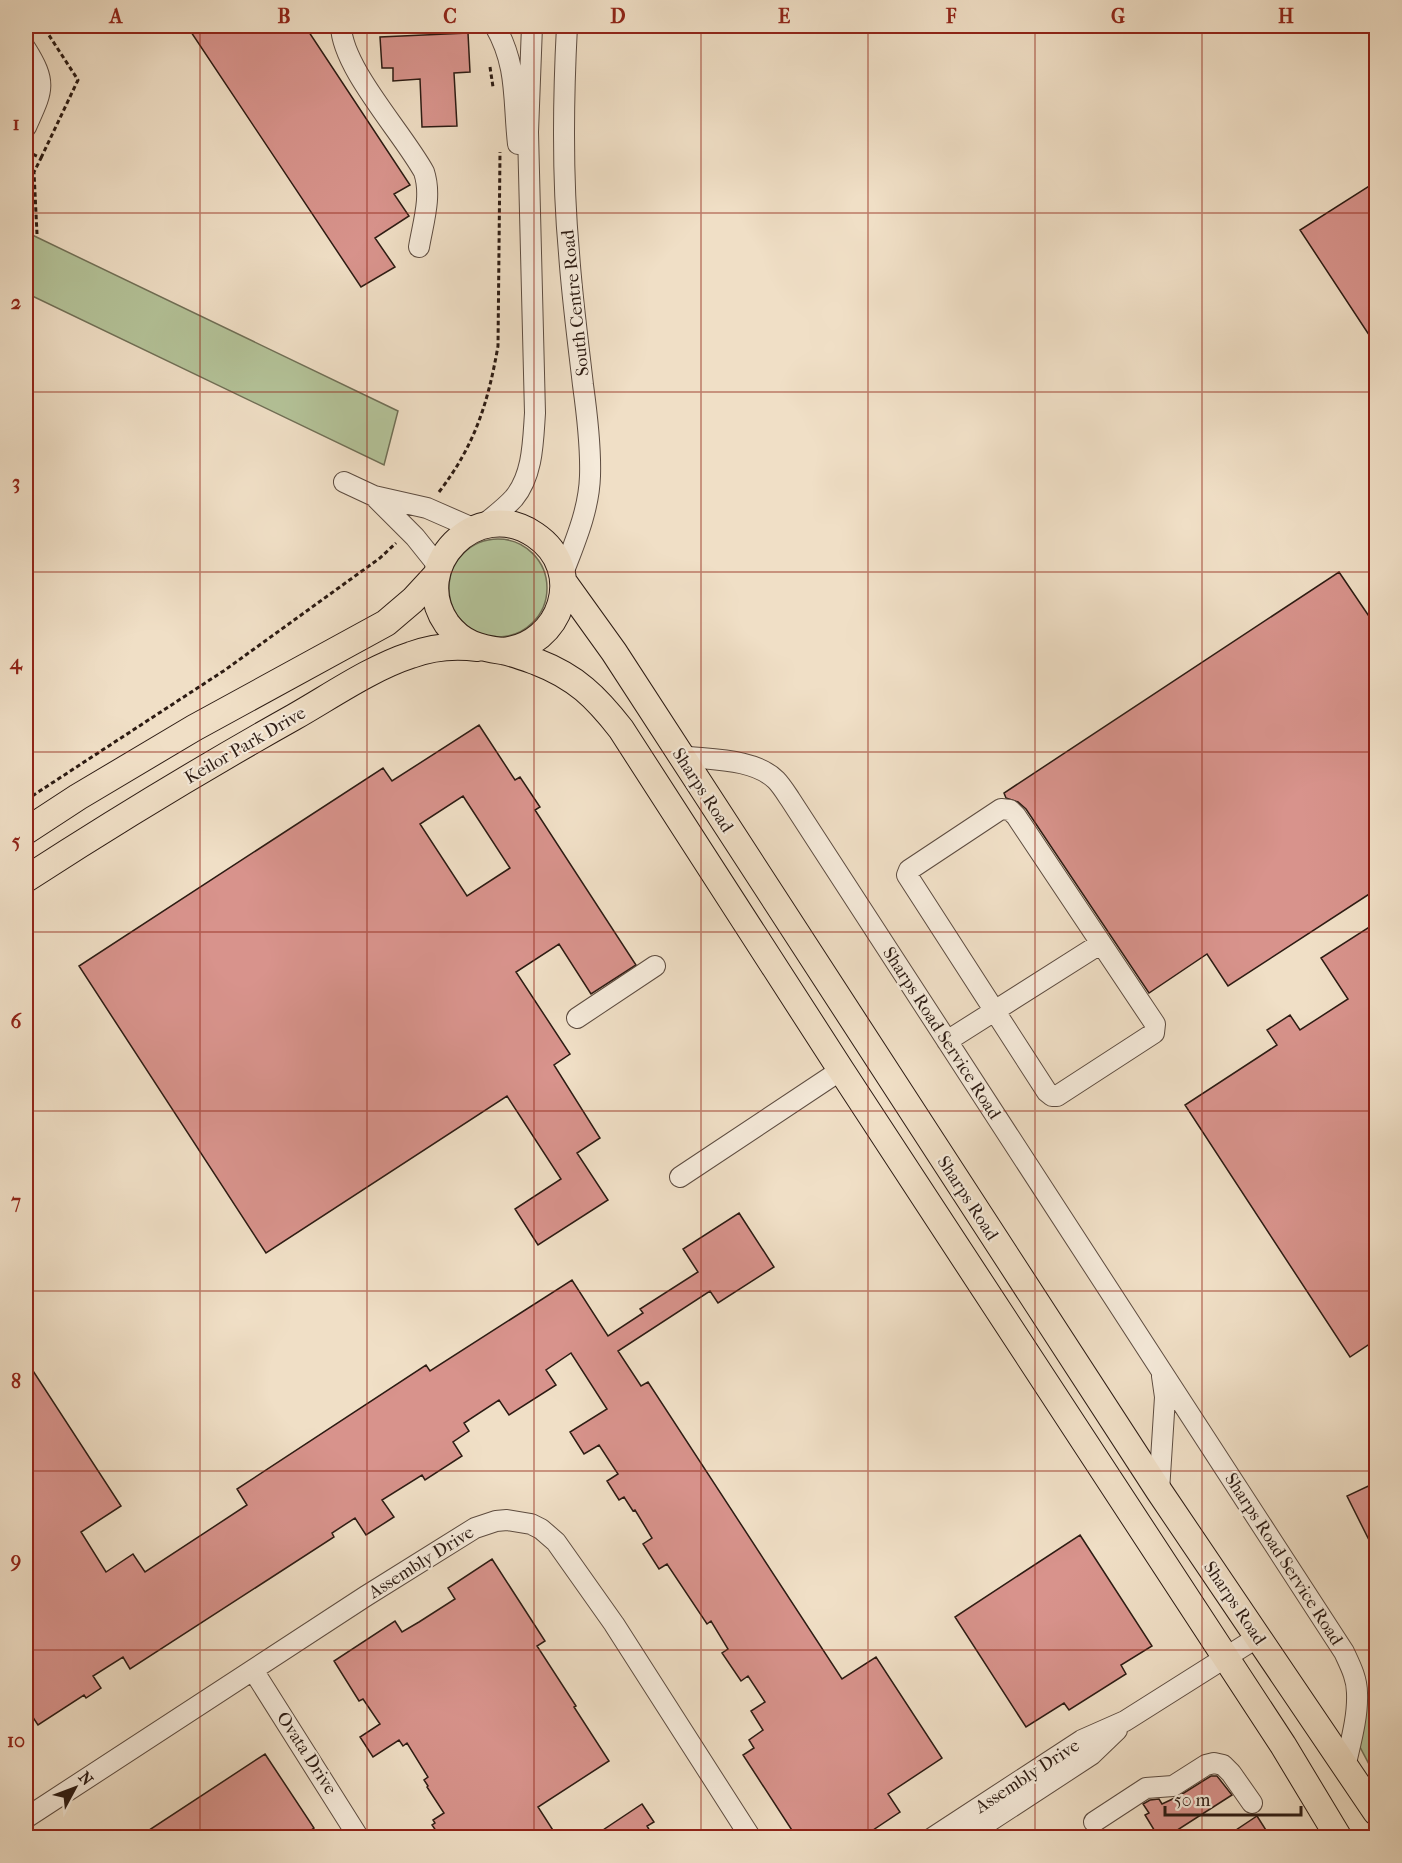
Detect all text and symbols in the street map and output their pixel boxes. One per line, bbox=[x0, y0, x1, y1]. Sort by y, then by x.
text: A bbox=[108, 5, 124, 28]
text: B bbox=[277, 5, 291, 28]
text: C bbox=[443, 5, 457, 28]
text: D bbox=[610, 5, 626, 28]
text: E bbox=[778, 5, 790, 28]
text: F bbox=[945, 5, 957, 28]
text: G bbox=[1111, 5, 1125, 28]
text: H bbox=[1278, 5, 1294, 28]
text: 1 bbox=[12, 112, 20, 135]
street label: South Centre Road bbox=[557, 229, 594, 377]
text: 2 bbox=[11, 291, 21, 314]
text: 3 bbox=[12, 471, 20, 494]
text: 4 bbox=[9, 651, 23, 675]
street label: Keilor Park Drive bbox=[181, 702, 309, 789]
street label: Sharps Road bbox=[668, 744, 738, 836]
text: 5 bbox=[12, 830, 21, 853]
street label: Sharps Road Service Road bbox=[878, 943, 1005, 1123]
text: 6 bbox=[11, 1010, 23, 1033]
street label: Sharps Road bbox=[933, 1152, 1003, 1244]
text: 7 bbox=[10, 1190, 21, 1213]
text: 8 bbox=[11, 1370, 21, 1393]
street label: Sharps Road Service Road bbox=[1220, 1469, 1348, 1649]
street label: Assembly Drive bbox=[364, 1522, 478, 1604]
text: 9 bbox=[10, 1549, 21, 1572]
street label: Sharps Road bbox=[1199, 1557, 1271, 1649]
street label: Ovata Drive bbox=[272, 1708, 341, 1798]
text: 10 bbox=[7, 1729, 25, 1752]
street label: Assembly Drive bbox=[970, 1735, 1083, 1818]
north arrow bbox=[45, 1758, 105, 1818]
text: N bbox=[75, 1768, 98, 1790]
scale bar bbox=[1165, 1779, 1302, 1817]
text: 50 m bbox=[1174, 1790, 1211, 1811]

